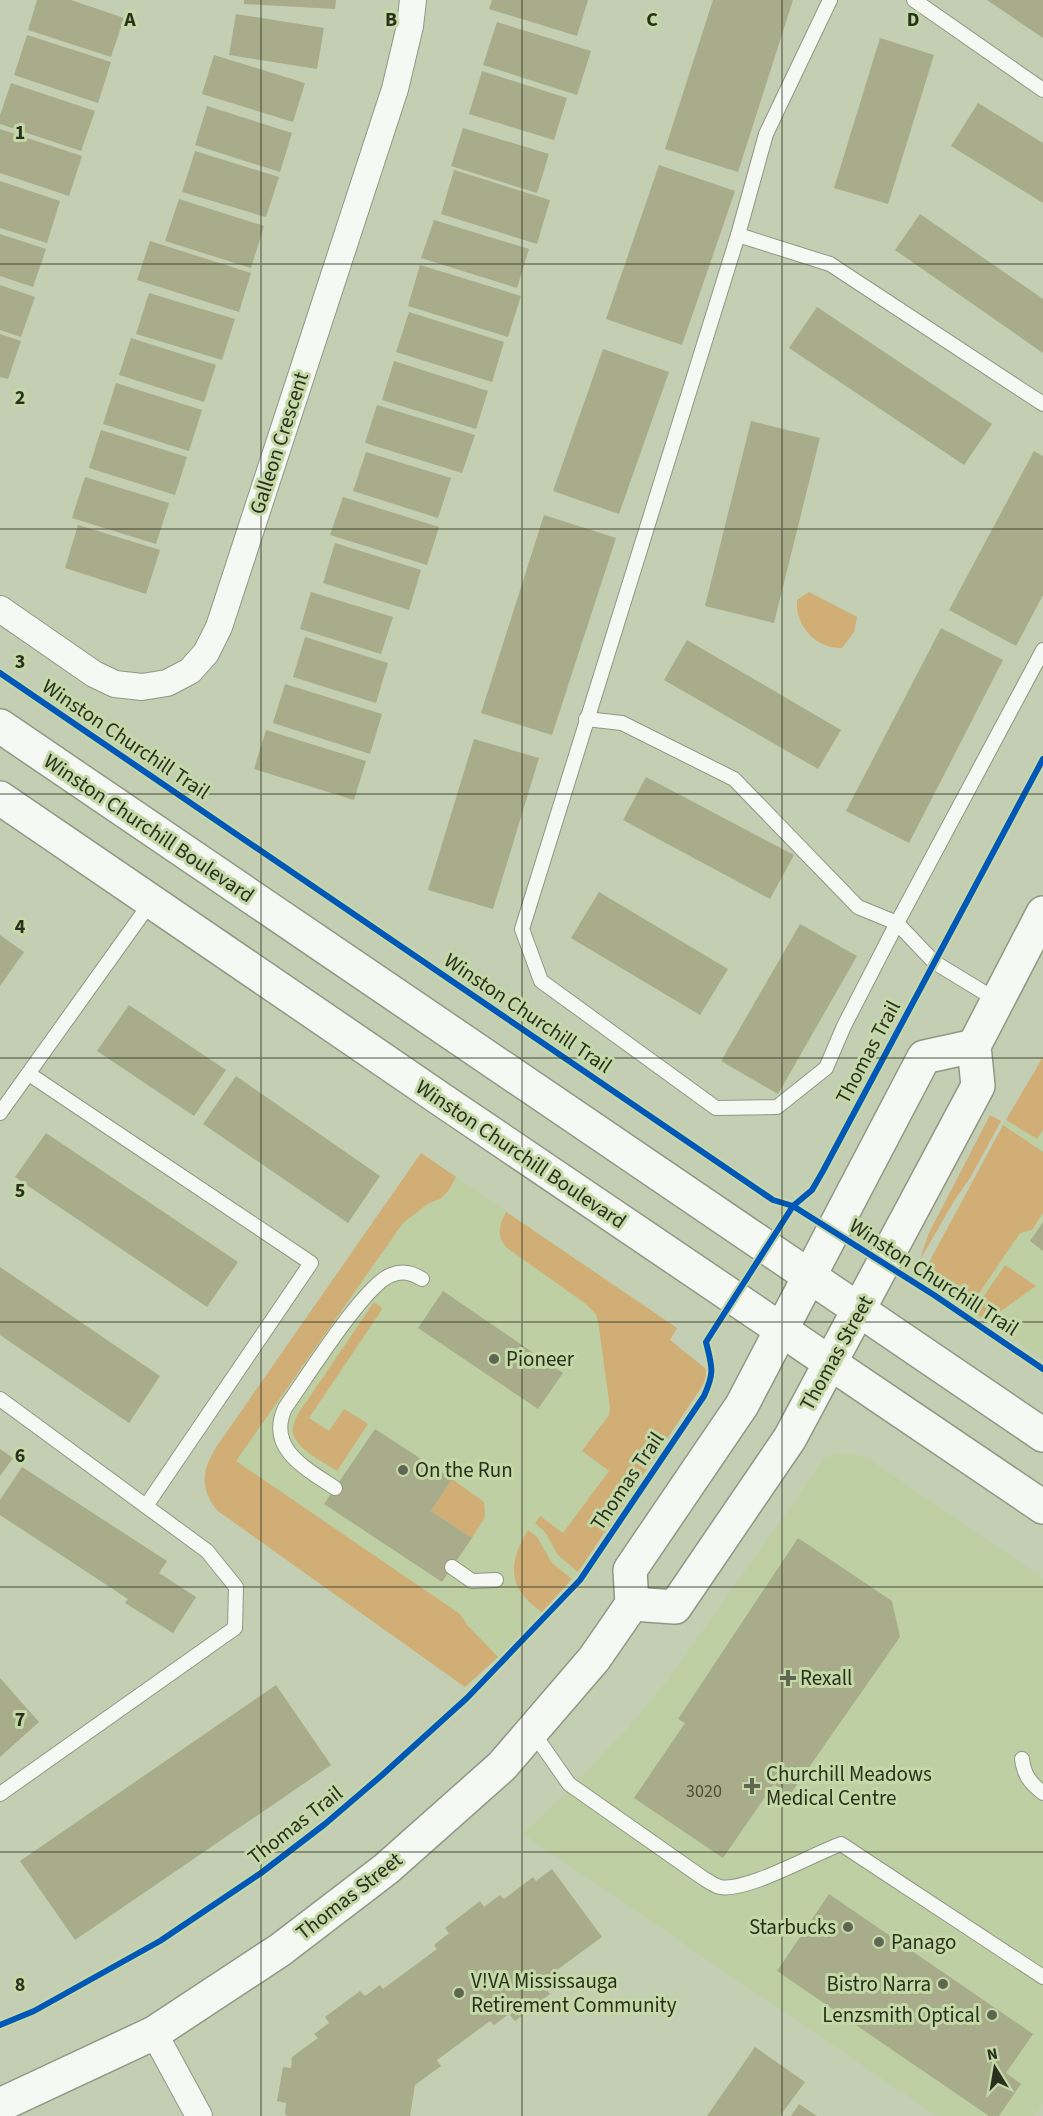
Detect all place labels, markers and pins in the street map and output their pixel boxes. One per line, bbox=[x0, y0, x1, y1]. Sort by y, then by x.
place label: Pioneer bbox=[506, 1344, 575, 1374]
marker: Pioneer bbox=[487, 1352, 501, 1366]
place label: On the Run bbox=[415, 1455, 513, 1485]
marker: On the Run bbox=[396, 1463, 410, 1477]
place label: Rexall bbox=[800, 1663, 852, 1693]
marker: Rexall bbox=[781, 1671, 795, 1685]
place label: Churchill Meadows Medical Centre bbox=[766, 1759, 932, 1813]
marker: Churchill Meadows Medical Centre bbox=[743, 1777, 761, 1795]
place label: Starbucks bbox=[749, 1912, 836, 1942]
marker: Starbucks bbox=[841, 1920, 855, 1934]
place label: Panago bbox=[891, 1927, 956, 1957]
marker: Panago bbox=[872, 1935, 886, 1949]
place label: V!VA Mississauga Retirement Community bbox=[471, 1966, 677, 2020]
place label: Bistro Narra bbox=[827, 1969, 931, 1999]
marker: Bistro Narra bbox=[936, 1977, 950, 1991]
marker: V!VA Mississauga Retirement Community bbox=[452, 1986, 466, 2000]
place label: Lenzsmith Optical bbox=[822, 2000, 980, 2030]
marker: Lenzsmith Optical bbox=[985, 2008, 999, 2022]

